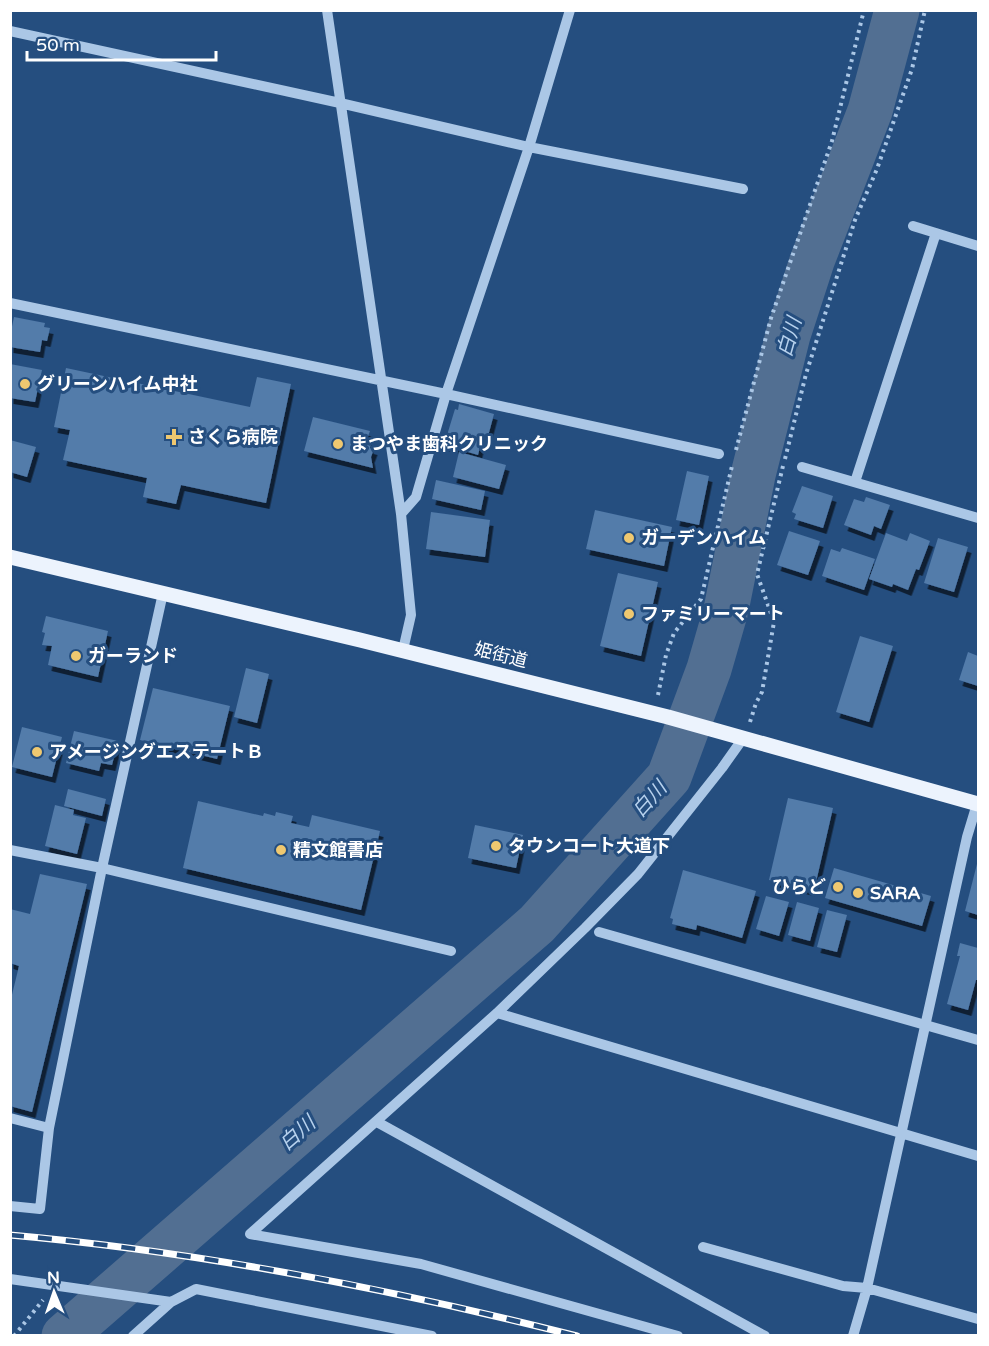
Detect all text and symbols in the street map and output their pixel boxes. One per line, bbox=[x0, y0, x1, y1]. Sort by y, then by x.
scale bar bbox=[27, 24, 216, 62]
text: 50 m bbox=[36, 34, 80, 56]
water label: 白川 bbox=[773, 313, 808, 360]
place label: グリーンハイム中社 bbox=[37, 373, 197, 395]
marker: グリーンハイム中社 bbox=[18, 377, 32, 391]
place label: さくら病院 bbox=[188, 426, 278, 448]
marker: さくら病院 bbox=[165, 428, 183, 446]
place label: まつやま歯科クリニック bbox=[350, 433, 548, 455]
marker: まつやま歯科クリニック bbox=[331, 437, 345, 451]
place label: ガーデンハイム bbox=[641, 527, 766, 549]
marker: ガーデンハイム bbox=[622, 531, 636, 545]
place label: ファミリーマート bbox=[641, 603, 785, 625]
marker: ファミリーマート bbox=[622, 607, 636, 621]
street label: 姫街道 bbox=[472, 638, 530, 672]
place label: ガーランド bbox=[88, 645, 178, 667]
marker: ガーランド bbox=[69, 649, 83, 663]
place label: アメージングエステートＢ bbox=[49, 741, 264, 763]
marker: アメージングエステートＢ bbox=[30, 745, 44, 759]
water label: 白川 bbox=[627, 775, 673, 823]
place label: タウンコート大道下 bbox=[508, 835, 670, 857]
place label: 精文館書店 bbox=[293, 839, 383, 861]
marker: タウンコート大道下 bbox=[489, 839, 503, 853]
marker: 精文館書店 bbox=[274, 843, 288, 857]
place label: ひらど bbox=[772, 876, 826, 898]
marker: ひらど bbox=[831, 880, 845, 894]
place label: SARA bbox=[870, 882, 921, 904]
marker: SARA bbox=[851, 886, 865, 900]
water label: 白川 bbox=[275, 1110, 322, 1156]
north arrow bbox=[24, 1262, 84, 1322]
text: N bbox=[47, 1268, 60, 1288]

